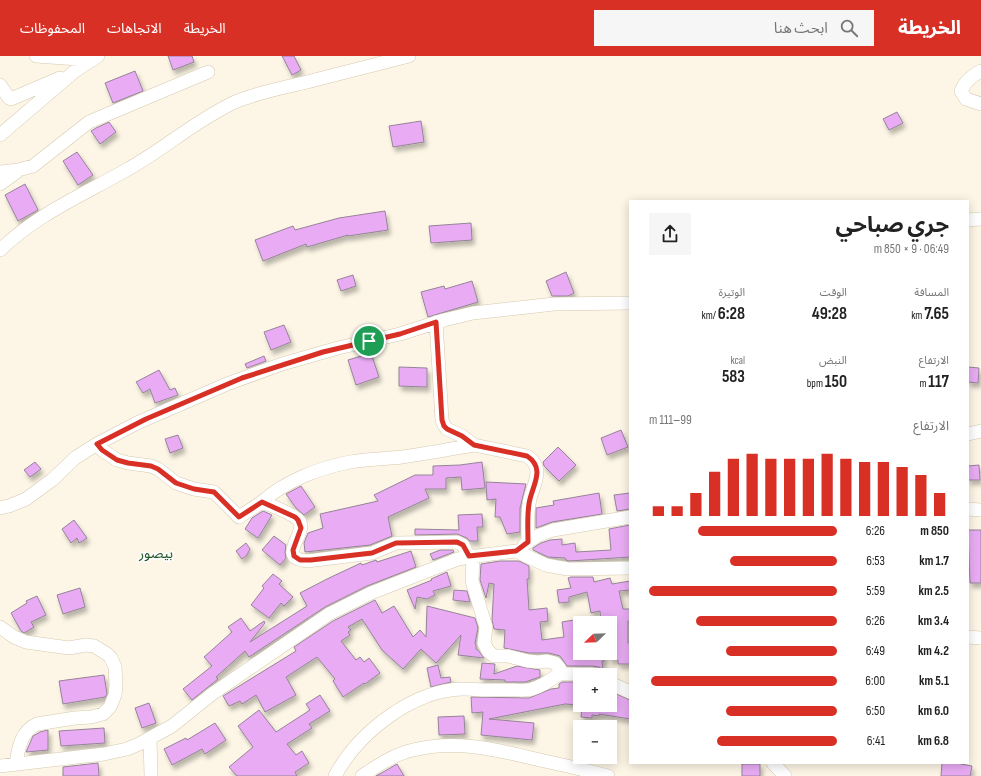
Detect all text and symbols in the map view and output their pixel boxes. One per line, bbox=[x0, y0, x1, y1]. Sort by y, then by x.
search box bbox=[594, 10, 874, 46]
icon: search bbox=[838, 17, 860, 39]
text: الخريطة bbox=[898, 17, 961, 40]
text: ابحث هنا bbox=[774, 19, 828, 38]
text: المحفوظات bbox=[20, 20, 85, 37]
text: الاتجاهات bbox=[107, 20, 162, 37]
text: الخريطة bbox=[184, 20, 226, 37]
text: جري صباحي bbox=[835, 212, 949, 239]
button: share bbox=[649, 213, 691, 255]
text: 06:49 · 9 × 850 m bbox=[874, 241, 949, 257]
text: الوتيرة bbox=[719, 286, 745, 299]
text: الوقت bbox=[819, 286, 847, 299]
text: المسافة bbox=[914, 286, 949, 299]
text: 6:28 bbox=[718, 304, 745, 324]
text: 49:28 bbox=[812, 304, 847, 324]
text: 7.65 bbox=[924, 304, 949, 324]
text: /km bbox=[702, 309, 718, 322]
text: km bbox=[911, 309, 924, 322]
pin bbox=[352, 324, 386, 358]
icon: arrive bbox=[358, 330, 380, 352]
text: kcal bbox=[730, 354, 745, 367]
text: النبض bbox=[819, 354, 847, 367]
text: الارتفاع bbox=[919, 354, 949, 367]
text: 583 bbox=[722, 367, 745, 387]
text: 150 bbox=[825, 372, 847, 392]
text: 117 bbox=[928, 372, 949, 392]
text: bpm bbox=[807, 377, 825, 390]
text: m bbox=[920, 377, 928, 390]
text: 99–111 m bbox=[649, 412, 692, 428]
text: الارتفاع bbox=[913, 418, 949, 434]
text: 6:26 bbox=[866, 523, 885, 539]
text: 850 m bbox=[920, 523, 949, 539]
district label: بيصور bbox=[138, 545, 173, 562]
text: 6:53 bbox=[866, 553, 885, 569]
text: 1.7 km bbox=[919, 553, 949, 569]
text: 5:59 bbox=[866, 583, 885, 599]
text: 2.5 km bbox=[918, 583, 949, 599]
text: 6:26 bbox=[866, 613, 885, 629]
text: 3.4 km bbox=[918, 613, 949, 629]
north arrow bbox=[573, 616, 617, 660]
map controls bbox=[573, 616, 617, 764]
text: 6:49 bbox=[866, 643, 885, 659]
text: 4.2 km bbox=[918, 643, 949, 659]
button: + bbox=[573, 668, 617, 712]
text: 6:00 bbox=[865, 673, 885, 689]
text: 5.1 km bbox=[919, 673, 949, 689]
text: 6:50 bbox=[866, 703, 885, 719]
text: 6.0 km bbox=[918, 703, 949, 719]
button: − bbox=[573, 720, 617, 764]
text: 6:41 bbox=[867, 733, 885, 749]
text: 6.8 km bbox=[918, 733, 949, 749]

